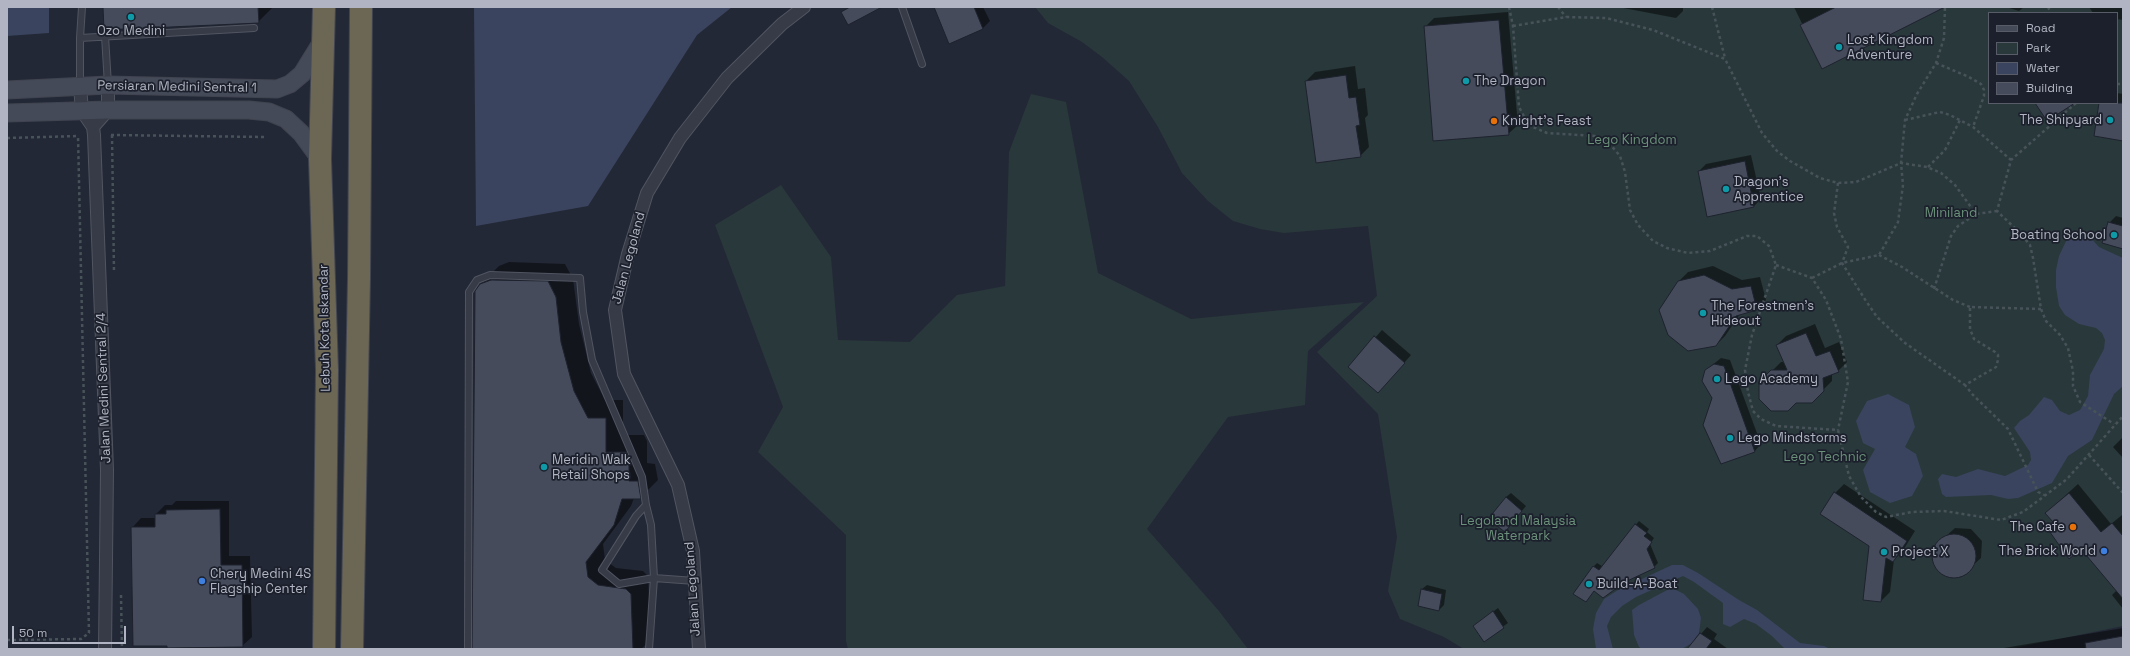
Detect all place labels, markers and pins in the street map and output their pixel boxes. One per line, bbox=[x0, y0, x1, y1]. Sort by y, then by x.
marker: Ozo Medini bbox=[126, 12, 136, 22]
place label: Ozo Medini bbox=[97, 23, 165, 39]
place label: Lost Kingdom Adventure bbox=[1847, 32, 1933, 63]
marker: Lost Kingdom Adventure bbox=[1834, 42, 1844, 52]
place label: The Dragon bbox=[1474, 73, 1546, 89]
marker: The Dragon bbox=[1461, 76, 1471, 86]
place label: The Shipyard bbox=[2019, 112, 2102, 128]
place label: Knight's Feast bbox=[1502, 113, 1591, 129]
marker: The Shipyard bbox=[2105, 115, 2115, 125]
marker: Knight's Feast bbox=[1489, 116, 1499, 126]
place label: Dragon's Apprentice bbox=[1734, 174, 1804, 205]
marker: Dragon's Apprentice bbox=[1721, 184, 1731, 194]
place label: Boating School bbox=[2011, 227, 2106, 243]
marker: Boating School bbox=[2109, 230, 2119, 240]
place label: The Forestmen's Hideout bbox=[1711, 298, 1814, 329]
marker: The Forestmen's Hideout bbox=[1698, 308, 1708, 318]
place label: Lego Academy bbox=[1725, 371, 1818, 387]
marker: Lego Academy bbox=[1712, 374, 1722, 384]
place label: Lego Mindstorms bbox=[1738, 430, 1847, 446]
marker: Lego Mindstorms bbox=[1725, 433, 1735, 443]
place label: Meridin Walk Retail Shops bbox=[552, 452, 631, 483]
marker: Meridin Walk Retail Shops bbox=[539, 462, 549, 472]
place label: The Cafe bbox=[2010, 519, 2065, 535]
marker: The Cafe bbox=[2068, 522, 2078, 532]
place label: The Brick World bbox=[1999, 543, 2096, 559]
place label: Project X bbox=[1892, 544, 1949, 560]
marker: The Brick World bbox=[2099, 546, 2109, 556]
marker: Project X bbox=[1879, 547, 1889, 557]
place label: Chery Medini 4S Flagship Center bbox=[210, 566, 311, 597]
marker: Chery Medini 4S Flagship Center bbox=[197, 576, 207, 586]
place label: Build-A-Boat bbox=[1597, 576, 1678, 592]
marker: Build-A-Boat bbox=[1584, 579, 1594, 589]

